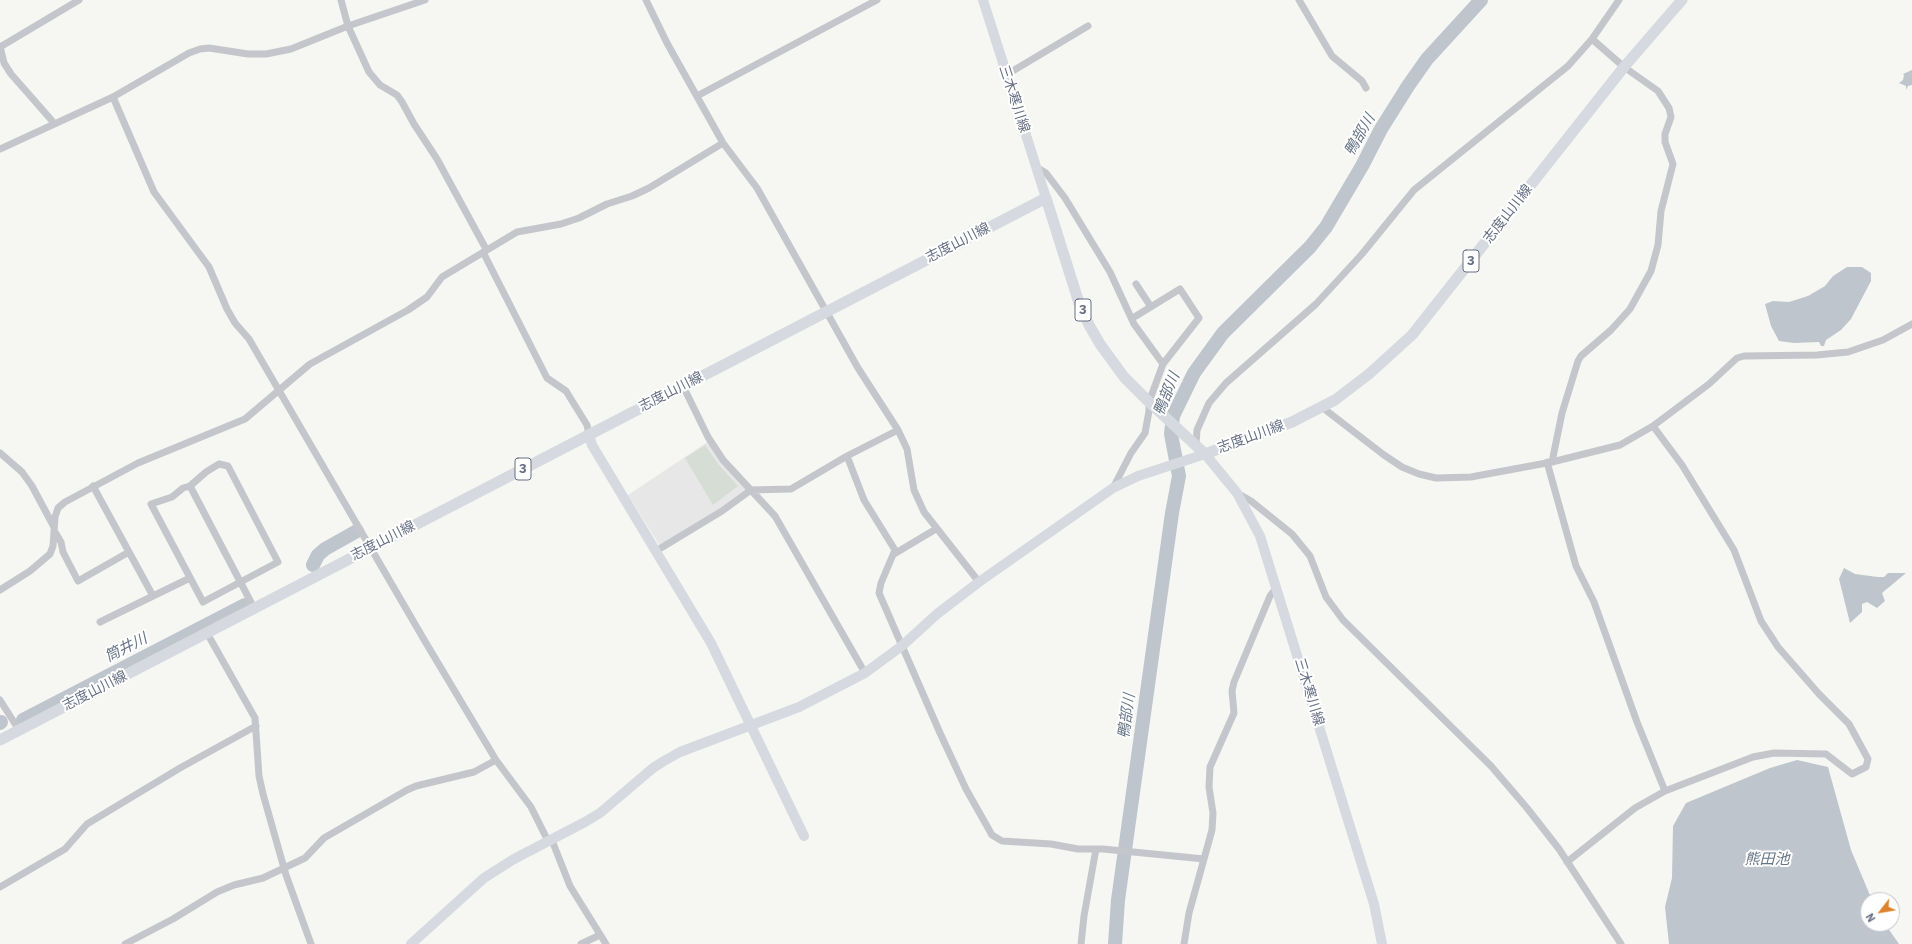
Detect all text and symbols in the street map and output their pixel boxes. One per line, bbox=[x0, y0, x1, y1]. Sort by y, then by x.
street label: 三木寒川線 bbox=[995, 63, 1033, 135]
water label: 鴨部川 bbox=[1341, 111, 1379, 159]
street label: 志度山川線 bbox=[1480, 181, 1536, 247]
street label: 志度山川線 bbox=[923, 220, 993, 266]
road number: 3 bbox=[1463, 250, 1479, 272]
road number: 3 bbox=[1075, 299, 1091, 321]
street label: 志度山川線 bbox=[636, 369, 706, 415]
water label: 鴨部川 bbox=[1150, 370, 1184, 418]
street label: 志度山川線 bbox=[1215, 417, 1287, 457]
road number: 3 bbox=[515, 458, 531, 480]
street label: 志度山川線 bbox=[348, 518, 418, 564]
water label: 筒井川 bbox=[102, 630, 150, 666]
street label: 三木寒川線 bbox=[1291, 656, 1327, 728]
street label: 志度山川線 bbox=[60, 668, 130, 714]
water label: 鴨部川 bbox=[1115, 692, 1139, 740]
water label: 熊田池 bbox=[1745, 851, 1789, 869]
north arrow bbox=[1860, 892, 1900, 932]
text: N bbox=[1863, 911, 1879, 925]

